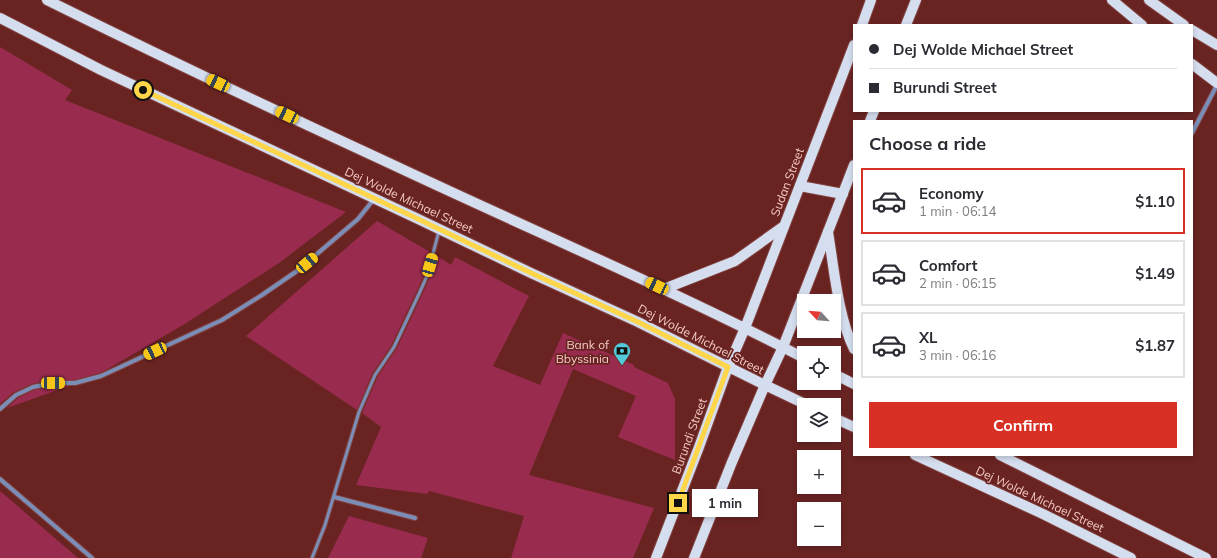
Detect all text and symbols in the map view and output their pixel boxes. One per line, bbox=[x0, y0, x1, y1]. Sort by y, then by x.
text: Dej Wolde Michael Street bbox=[893, 40, 1073, 59]
car bbox=[205, 72, 231, 94]
text: Burundi Street bbox=[893, 78, 997, 97]
route start bbox=[134, 81, 152, 99]
car bbox=[274, 104, 300, 126]
text: Choose a ride bbox=[869, 132, 986, 155]
street label: Sudan Street bbox=[767, 146, 807, 218]
street label: Dej Wolde Michael Street bbox=[343, 164, 475, 236]
icon: car bbox=[871, 183, 907, 219]
text: Economy bbox=[919, 184, 984, 203]
text: $1.10 bbox=[1135, 192, 1175, 211]
text: 1 min · 06:14 bbox=[919, 203, 996, 219]
car bbox=[294, 251, 320, 275]
car bbox=[421, 252, 439, 278]
icon: car bbox=[871, 255, 907, 291]
text: Comfort bbox=[919, 256, 977, 275]
text: $1.49 bbox=[1135, 264, 1175, 283]
car bbox=[644, 275, 670, 297]
text: 2 min · 06:15 bbox=[919, 275, 996, 291]
north arrow bbox=[797, 294, 841, 338]
map controls bbox=[797, 294, 841, 546]
street label: Dej Wolde Michael Street bbox=[635, 301, 767, 377]
icon: car bbox=[871, 327, 907, 363]
text: XL bbox=[919, 328, 937, 347]
text: $1.87 bbox=[1135, 336, 1175, 355]
place label: Bank of Bbyssinia bbox=[556, 337, 610, 366]
car bbox=[142, 340, 168, 362]
bank icon: Bank of Bbyssinia bbox=[612, 341, 632, 366]
button: locate bbox=[797, 346, 841, 390]
text: 3 min · 06:16 bbox=[919, 347, 996, 363]
car bbox=[41, 377, 65, 389]
street label: Burundi Street bbox=[668, 396, 710, 476]
button: layers bbox=[797, 398, 841, 442]
button: Confirm bbox=[869, 402, 1177, 448]
button: + bbox=[797, 450, 841, 494]
street label: Dej Wolde Michael Street bbox=[974, 463, 1106, 535]
callout: 1 min bbox=[692, 489, 758, 517]
route end bbox=[669, 494, 687, 512]
text: 1 min bbox=[708, 495, 742, 511]
button: − bbox=[797, 502, 841, 546]

